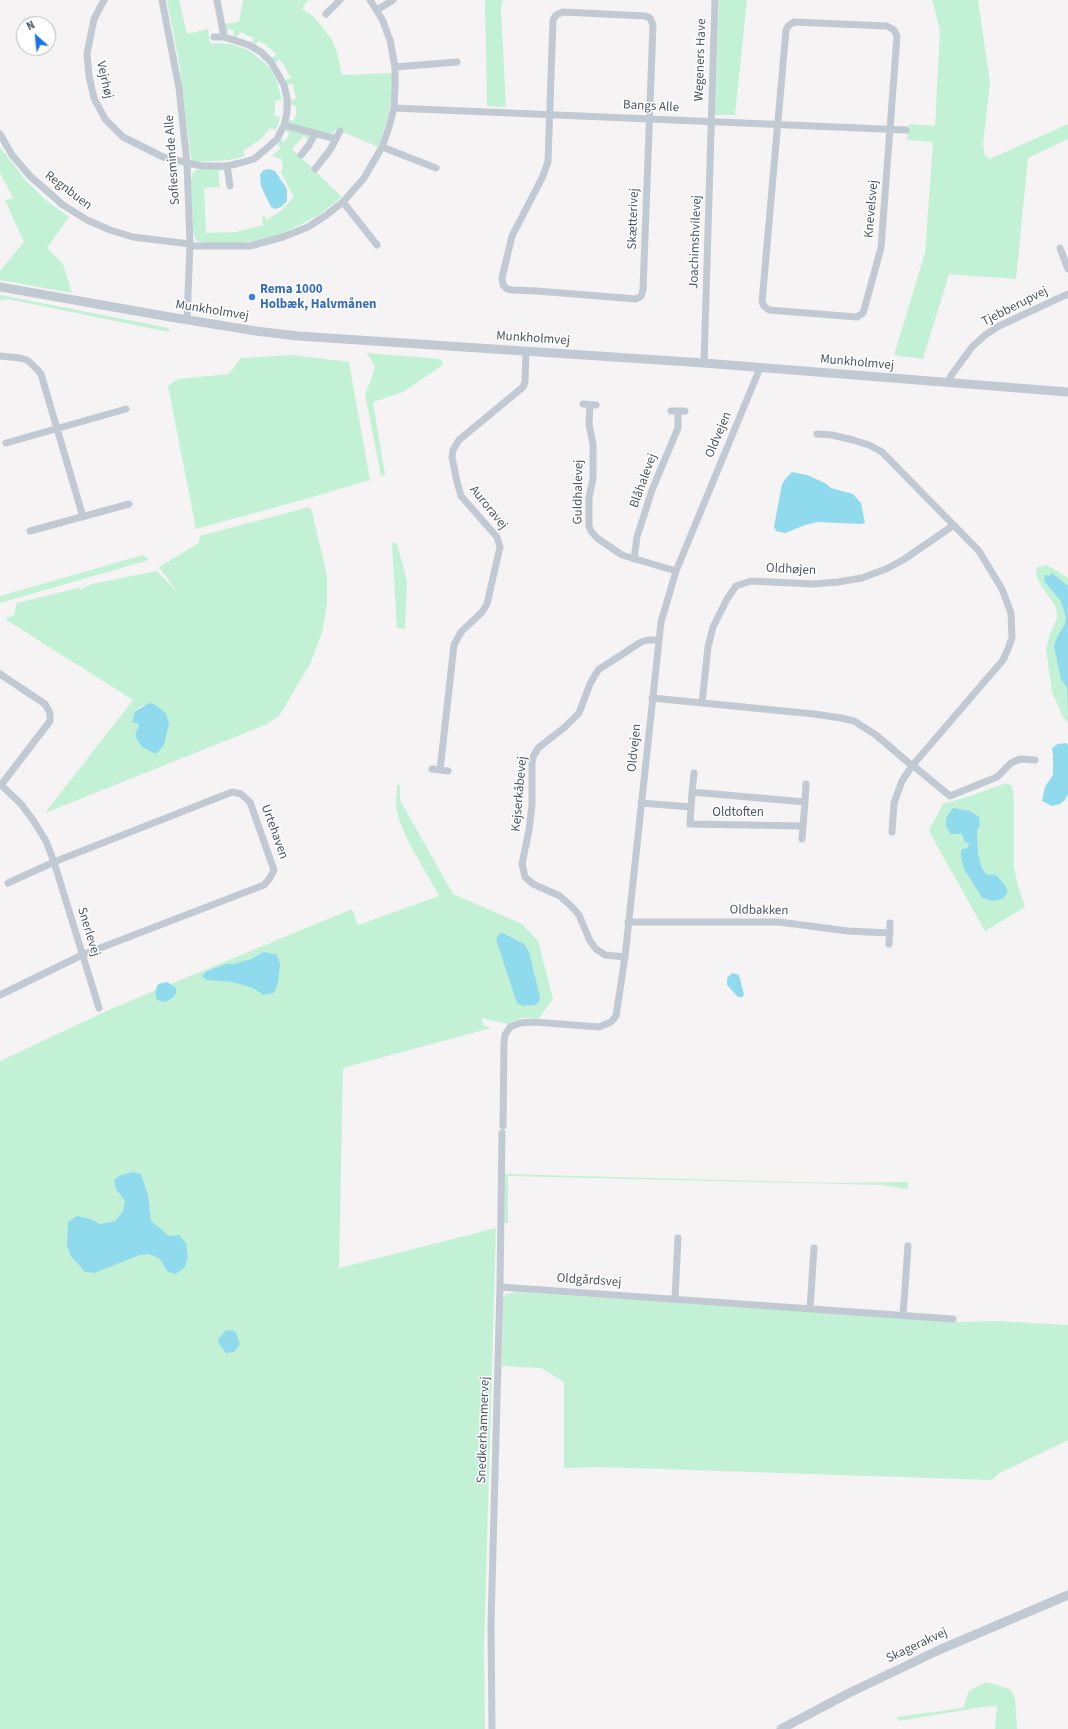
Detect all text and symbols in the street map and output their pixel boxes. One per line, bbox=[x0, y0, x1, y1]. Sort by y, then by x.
north arrow bbox=[16, 16, 56, 56]
text: N bbox=[24, 17, 37, 34]
street label: Wegeners Have bbox=[692, 18, 710, 102]
street label: Vejrhøj bbox=[92, 60, 116, 100]
street label: Bangs Alle bbox=[623, 98, 679, 116]
street label: Sofiesminde Alle bbox=[162, 114, 184, 206]
street label: Regnbuen bbox=[41, 168, 95, 214]
street label: Knevelsvej bbox=[862, 179, 882, 239]
street label: Skætterivej bbox=[625, 188, 643, 250]
street label: Joachimshvilevej bbox=[687, 195, 705, 289]
place label: Rema 1000 Holbæk, Halvmånen bbox=[260, 282, 377, 313]
street label: Tjebberupvej bbox=[979, 284, 1051, 330]
marker: Rema 1000 Holbæk, Halvmånen bbox=[247, 292, 257, 302]
street label: Munkholmvej bbox=[174, 298, 250, 324]
street label: Munkholmvej bbox=[496, 329, 570, 349]
street label: Munkholmvej bbox=[819, 352, 895, 374]
street label: Oldvejen bbox=[702, 410, 736, 460]
street label: Blåhalevej bbox=[627, 452, 661, 510]
street label: Guldhalevej bbox=[571, 459, 587, 525]
street label: Auroravej bbox=[466, 483, 510, 533]
street label: Oldhøjen bbox=[766, 561, 816, 579]
street label: Oldvejen bbox=[625, 723, 645, 773]
street label: Kejserkåbevej bbox=[509, 756, 531, 832]
street label: Urtehaven bbox=[257, 803, 291, 861]
street label: Oldtoften bbox=[712, 805, 764, 821]
street label: Oldbakken bbox=[729, 903, 789, 919]
street label: Snerlevej bbox=[73, 906, 103, 958]
street label: Oldgårdsvej bbox=[556, 1271, 622, 1291]
street label: Snedkerhammervej bbox=[474, 1376, 494, 1484]
street label: Skagerakvej bbox=[884, 1625, 950, 1667]

